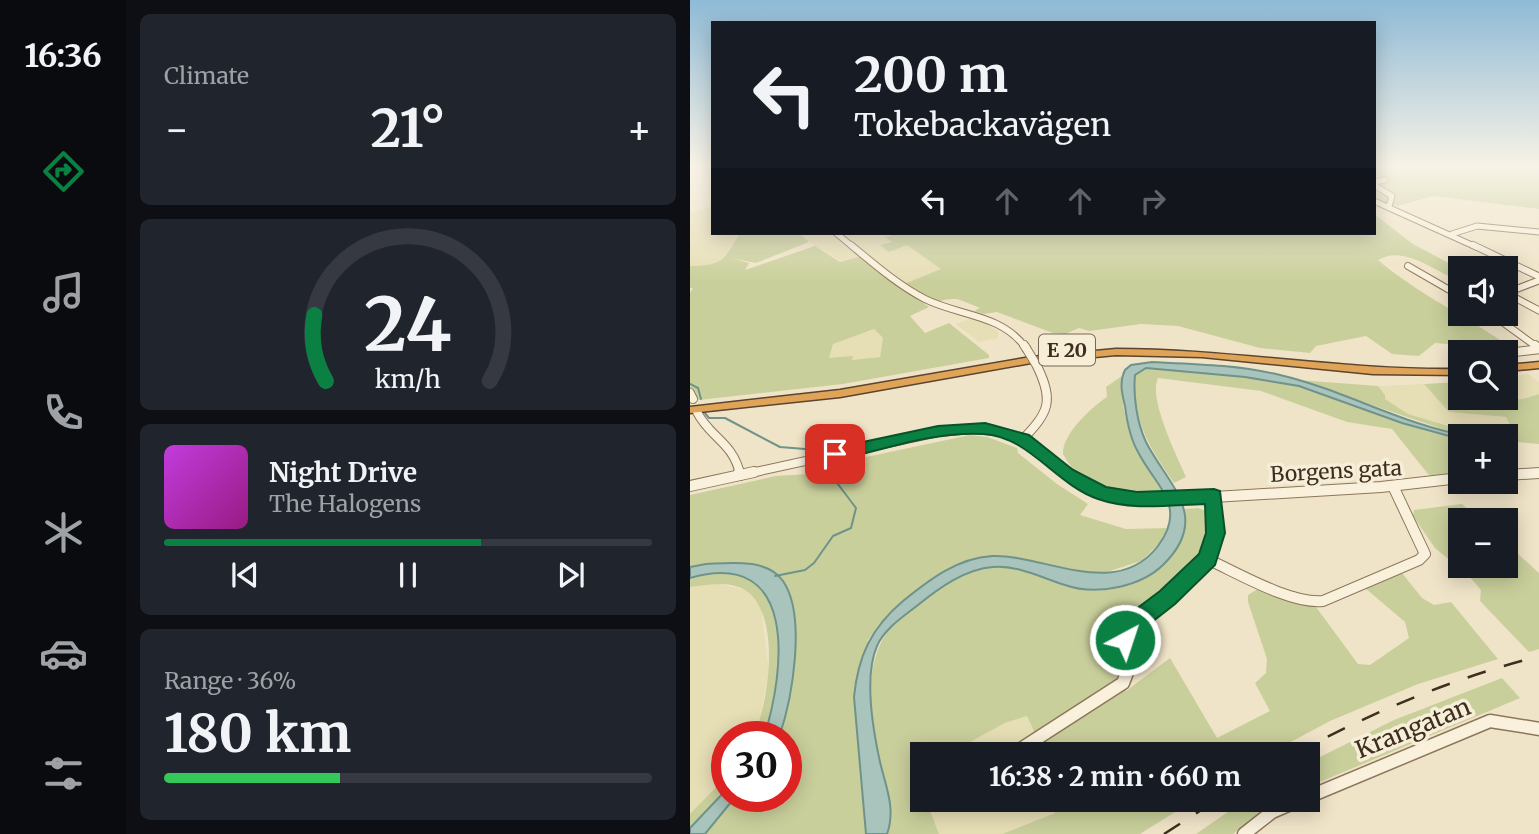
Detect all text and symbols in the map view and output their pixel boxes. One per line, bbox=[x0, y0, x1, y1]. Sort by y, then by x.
text: 16:36 bbox=[24, 36, 102, 76]
text: 200 m bbox=[854, 44, 1008, 105]
icon: left bbox=[739, 49, 830, 140]
text: Climate bbox=[164, 61, 249, 90]
text: 21° bbox=[370, 96, 446, 161]
text: Tokebackavägen bbox=[854, 105, 1111, 145]
text: − bbox=[164, 106, 189, 153]
text: + bbox=[627, 106, 652, 153]
icon: directions bbox=[39, 147, 88, 196]
icon: left bbox=[915, 182, 953, 220]
icon: ahead bbox=[988, 182, 1026, 220]
icon: ahead bbox=[1061, 182, 1099, 220]
icon: right bbox=[1134, 182, 1172, 220]
map controls bbox=[1448, 256, 1518, 578]
button: sound bbox=[1448, 256, 1518, 326]
icon: music bbox=[39, 268, 88, 317]
text: 24 bbox=[364, 279, 452, 371]
road number: E 20 bbox=[1039, 334, 1095, 366]
button: search bbox=[1448, 340, 1518, 410]
text: km/h bbox=[375, 362, 441, 394]
icon: phone bbox=[39, 388, 88, 437]
pin bbox=[805, 424, 865, 484]
button: + bbox=[1448, 424, 1518, 494]
icon: arrive bbox=[816, 435, 854, 473]
street label: Borgens gata bbox=[1269, 454, 1403, 488]
text: Night Drive bbox=[269, 456, 417, 489]
text: The Halogens bbox=[269, 489, 421, 518]
icon: climate bbox=[39, 508, 88, 557]
button: − bbox=[1448, 508, 1518, 578]
icon: previous bbox=[226, 556, 264, 594]
icon: pause bbox=[389, 556, 427, 594]
icon: next bbox=[552, 556, 590, 594]
position arrow bbox=[1088, 603, 1162, 677]
icon: car bbox=[39, 629, 88, 678]
text: Range · 36% bbox=[164, 666, 296, 695]
street label: Krangatan bbox=[1351, 691, 1475, 765]
text: 180 km bbox=[164, 701, 351, 766]
speed limit sign: 30 bbox=[711, 721, 802, 812]
icon: filters bbox=[39, 749, 88, 798]
text: 16:38 · 2 min · 660 m bbox=[989, 760, 1241, 793]

